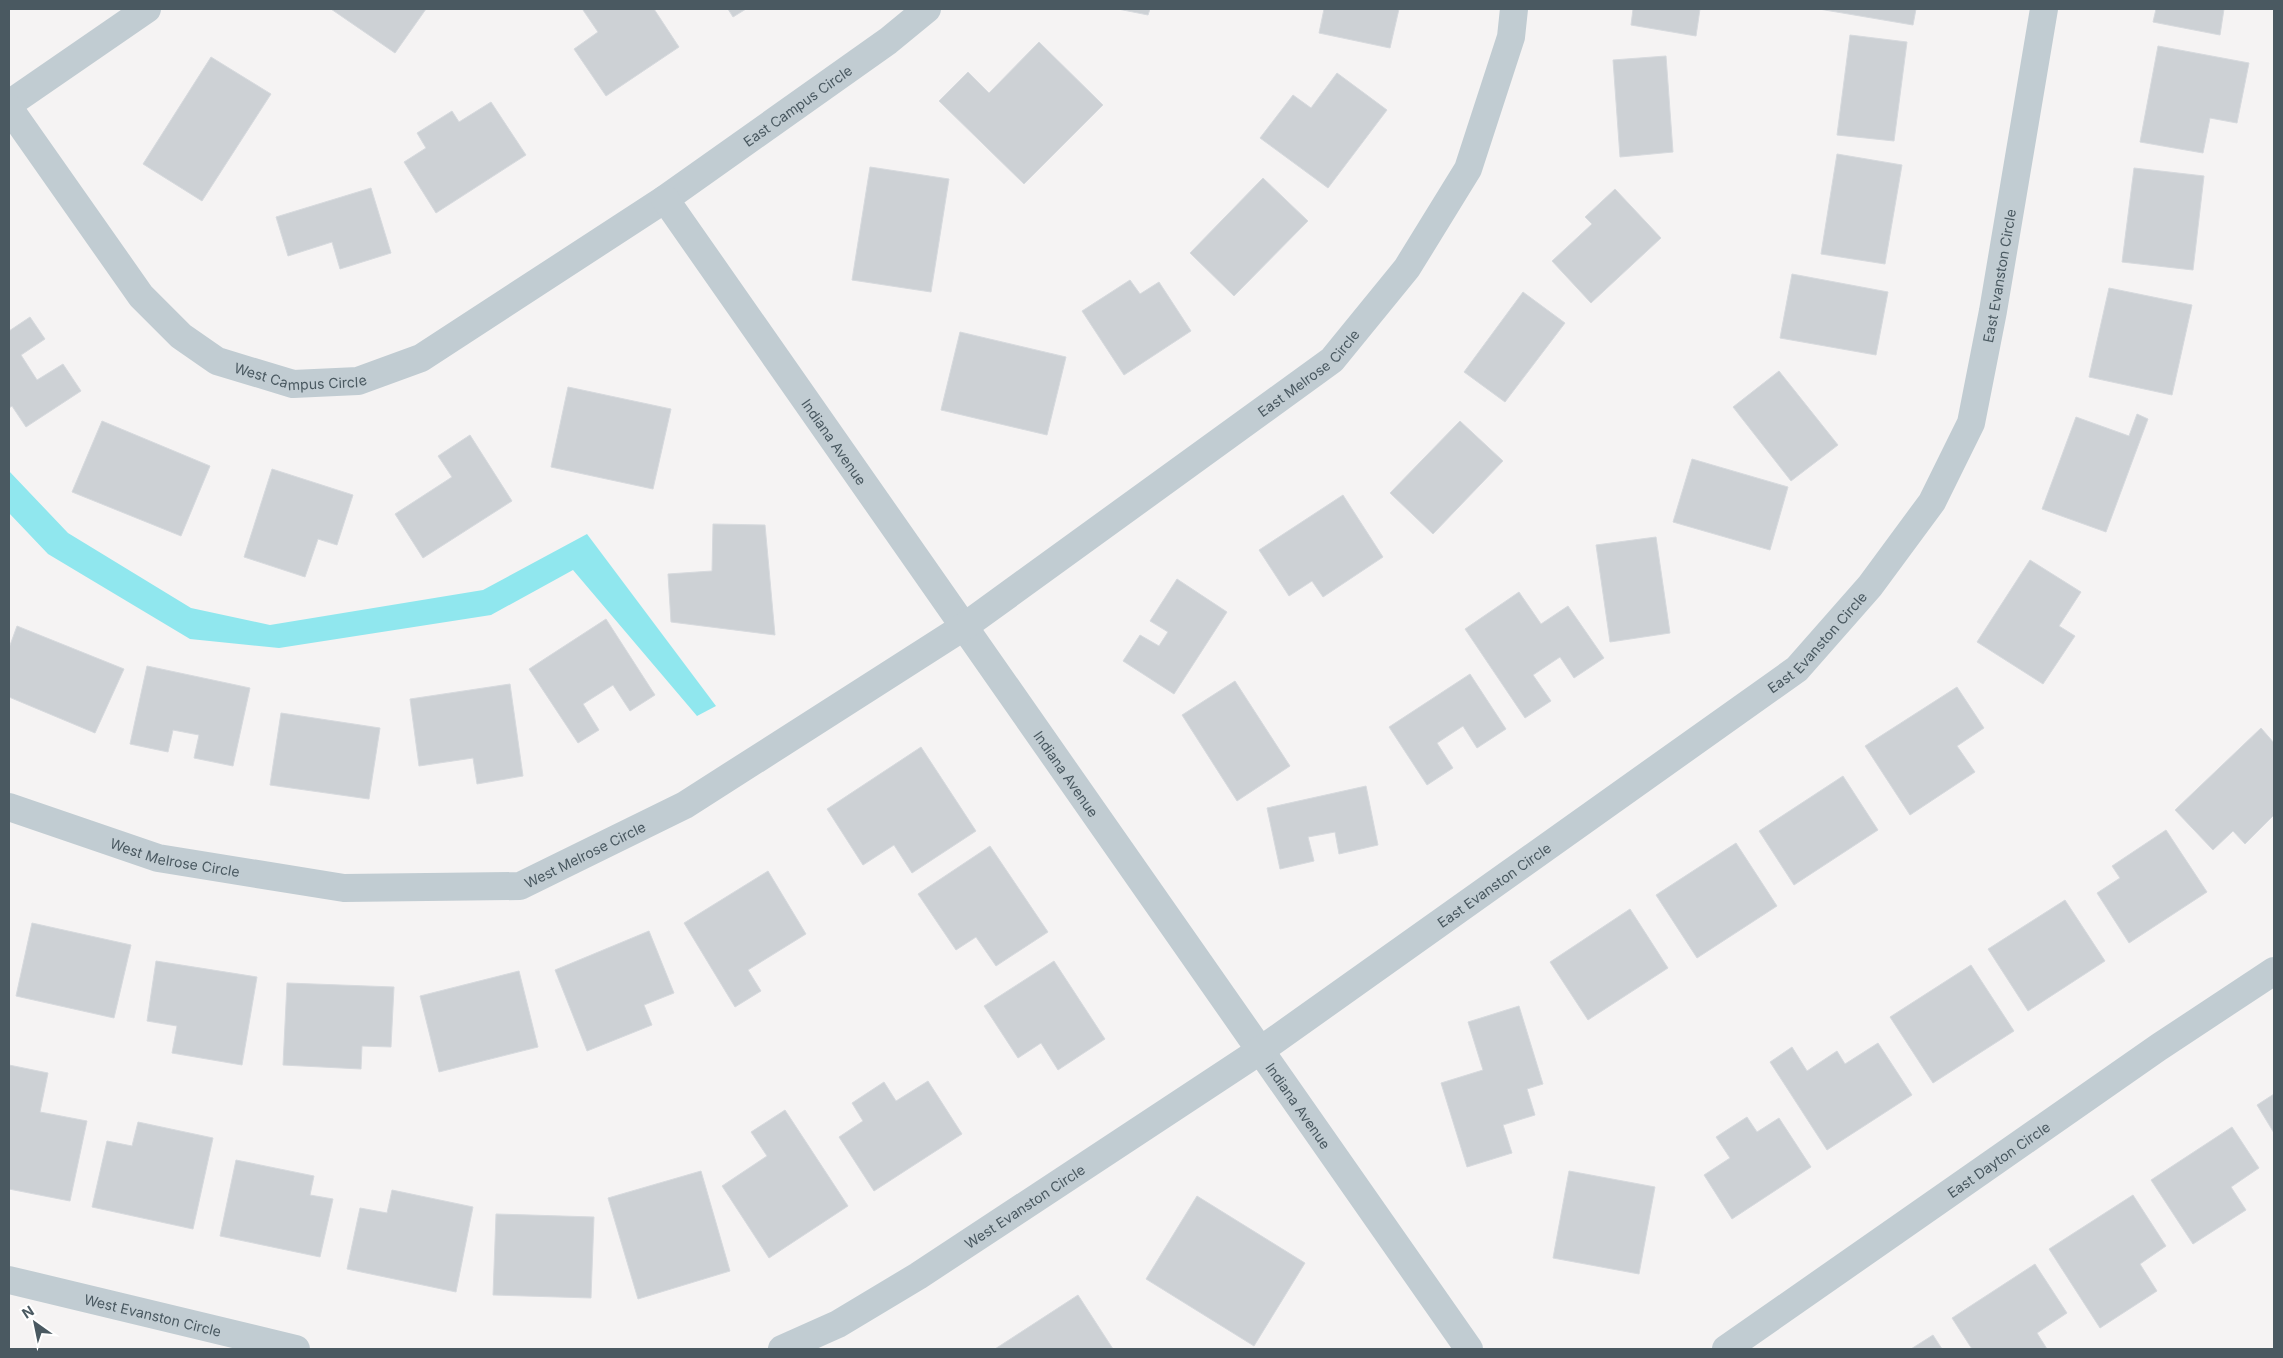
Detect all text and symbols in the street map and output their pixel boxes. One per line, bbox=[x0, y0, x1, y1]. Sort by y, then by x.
street label: East Campus Circle bbox=[740, 61, 855, 150]
street label: East Evanston Circle bbox=[1979, 208, 2019, 344]
street label: East Melrose Circle bbox=[1254, 326, 1362, 420]
street label: West Campus Circle bbox=[233, 358, 369, 393]
street label: Indiana Avenue bbox=[799, 395, 871, 488]
street label: East Evanston Circle bbox=[1764, 588, 1870, 696]
street label: Indiana Avenue bbox=[1031, 727, 1103, 820]
street label: West Melrose Circle bbox=[521, 817, 648, 891]
street label: West Melrose Circle bbox=[108, 834, 241, 880]
street label: East Evanston Circle bbox=[1434, 838, 1554, 931]
street label: Indiana Avenue bbox=[1263, 1059, 1335, 1152]
street label: East Dayton Circle bbox=[1944, 1117, 2053, 1201]
street label: West Evanston Circle bbox=[961, 1160, 1088, 1252]
street label: West Evanston Circle bbox=[83, 1290, 223, 1339]
north arrow bbox=[10, 1298, 60, 1348]
text: N bbox=[19, 1302, 37, 1322]

